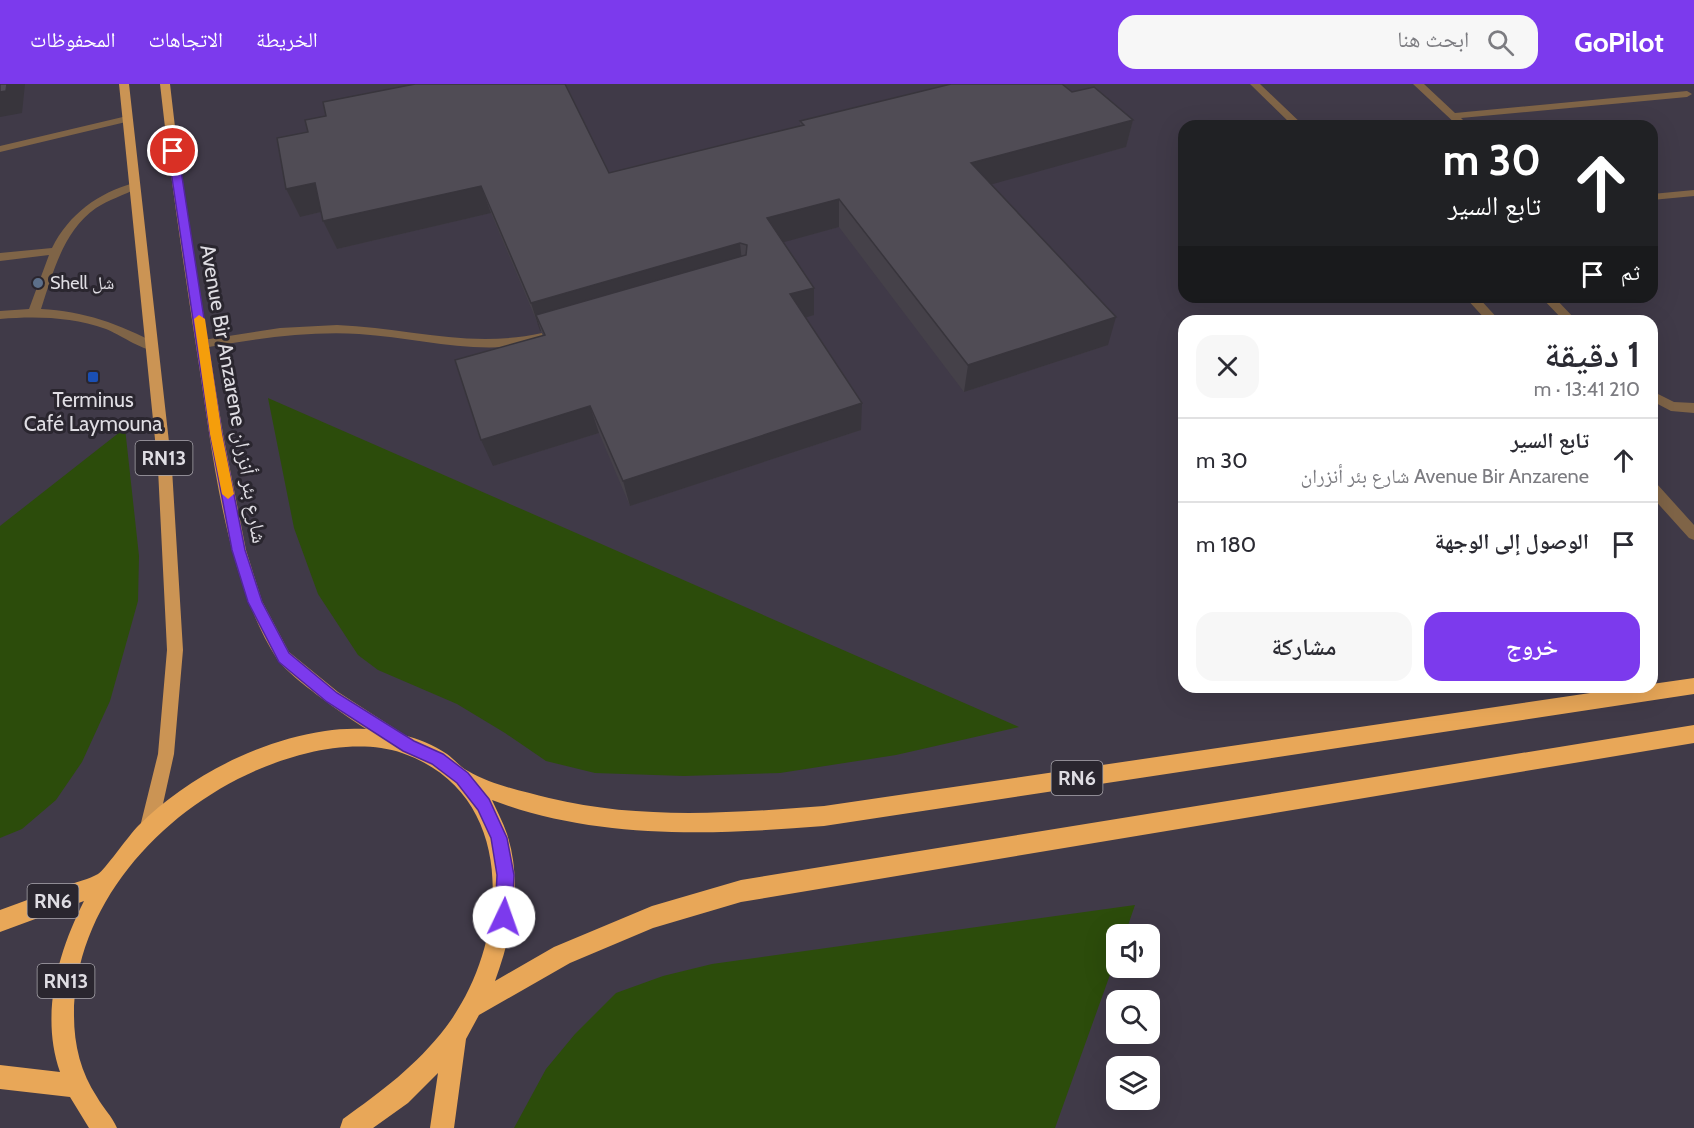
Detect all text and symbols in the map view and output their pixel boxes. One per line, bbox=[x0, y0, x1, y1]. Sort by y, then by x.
search box bbox=[1118, 15, 1538, 69]
text: GoPilot bbox=[1574, 25, 1664, 59]
text: ابحث هنا bbox=[1397, 26, 1469, 53]
icon: search bbox=[1484, 26, 1517, 59]
text: المحفوظات bbox=[30, 27, 115, 52]
text: الاتجاهات bbox=[148, 27, 223, 52]
text: الخريطة bbox=[256, 27, 318, 52]
pin bbox=[147, 125, 198, 176]
icon: arrive bbox=[156, 134, 189, 167]
text: 30 m bbox=[1443, 134, 1541, 186]
icon: ahead bbox=[1562, 144, 1640, 222]
text: تابع السير bbox=[1448, 189, 1541, 222]
street label: Avenue Bir Anzarene شارع بئر أنزران bbox=[194, 243, 273, 546]
icon: arrive bbox=[1576, 258, 1609, 291]
text: ثم bbox=[1621, 259, 1640, 286]
place label: Shell شل bbox=[50, 272, 114, 294]
marker: Shell شل bbox=[31, 276, 45, 290]
text: 1 دقيقة bbox=[1544, 332, 1640, 376]
button: close bbox=[1196, 335, 1259, 398]
marker: Terminus Café Laymouna bbox=[86, 370, 100, 384]
text: 210 m · 13:41 bbox=[1534, 377, 1640, 401]
place label: Terminus Café Laymouna bbox=[24, 387, 162, 436]
text: تابع السير bbox=[1511, 427, 1589, 454]
road number: RN13 bbox=[136, 441, 192, 475]
icon: ahead bbox=[1607, 444, 1640, 477]
text: 30 m bbox=[1196, 447, 1248, 474]
text: Avenue Bir Anzarene شارع بئر أنزران bbox=[1300, 464, 1589, 488]
text: الوصول إلى الوجهة bbox=[1434, 528, 1589, 555]
icon: arrive bbox=[1607, 528, 1640, 561]
text: 180 m bbox=[1196, 531, 1256, 558]
button: مشاركة bbox=[1196, 612, 1412, 681]
button: خروج bbox=[1424, 612, 1640, 681]
road number: RN6 bbox=[1052, 761, 1102, 795]
road number: RN6 bbox=[28, 884, 78, 918]
position arrow bbox=[472, 885, 536, 949]
map controls bbox=[1106, 924, 1160, 1110]
button: sound bbox=[1106, 924, 1160, 978]
road number: RN13 bbox=[38, 964, 94, 998]
button: search bbox=[1106, 990, 1160, 1044]
button: layers bbox=[1106, 1056, 1160, 1110]

